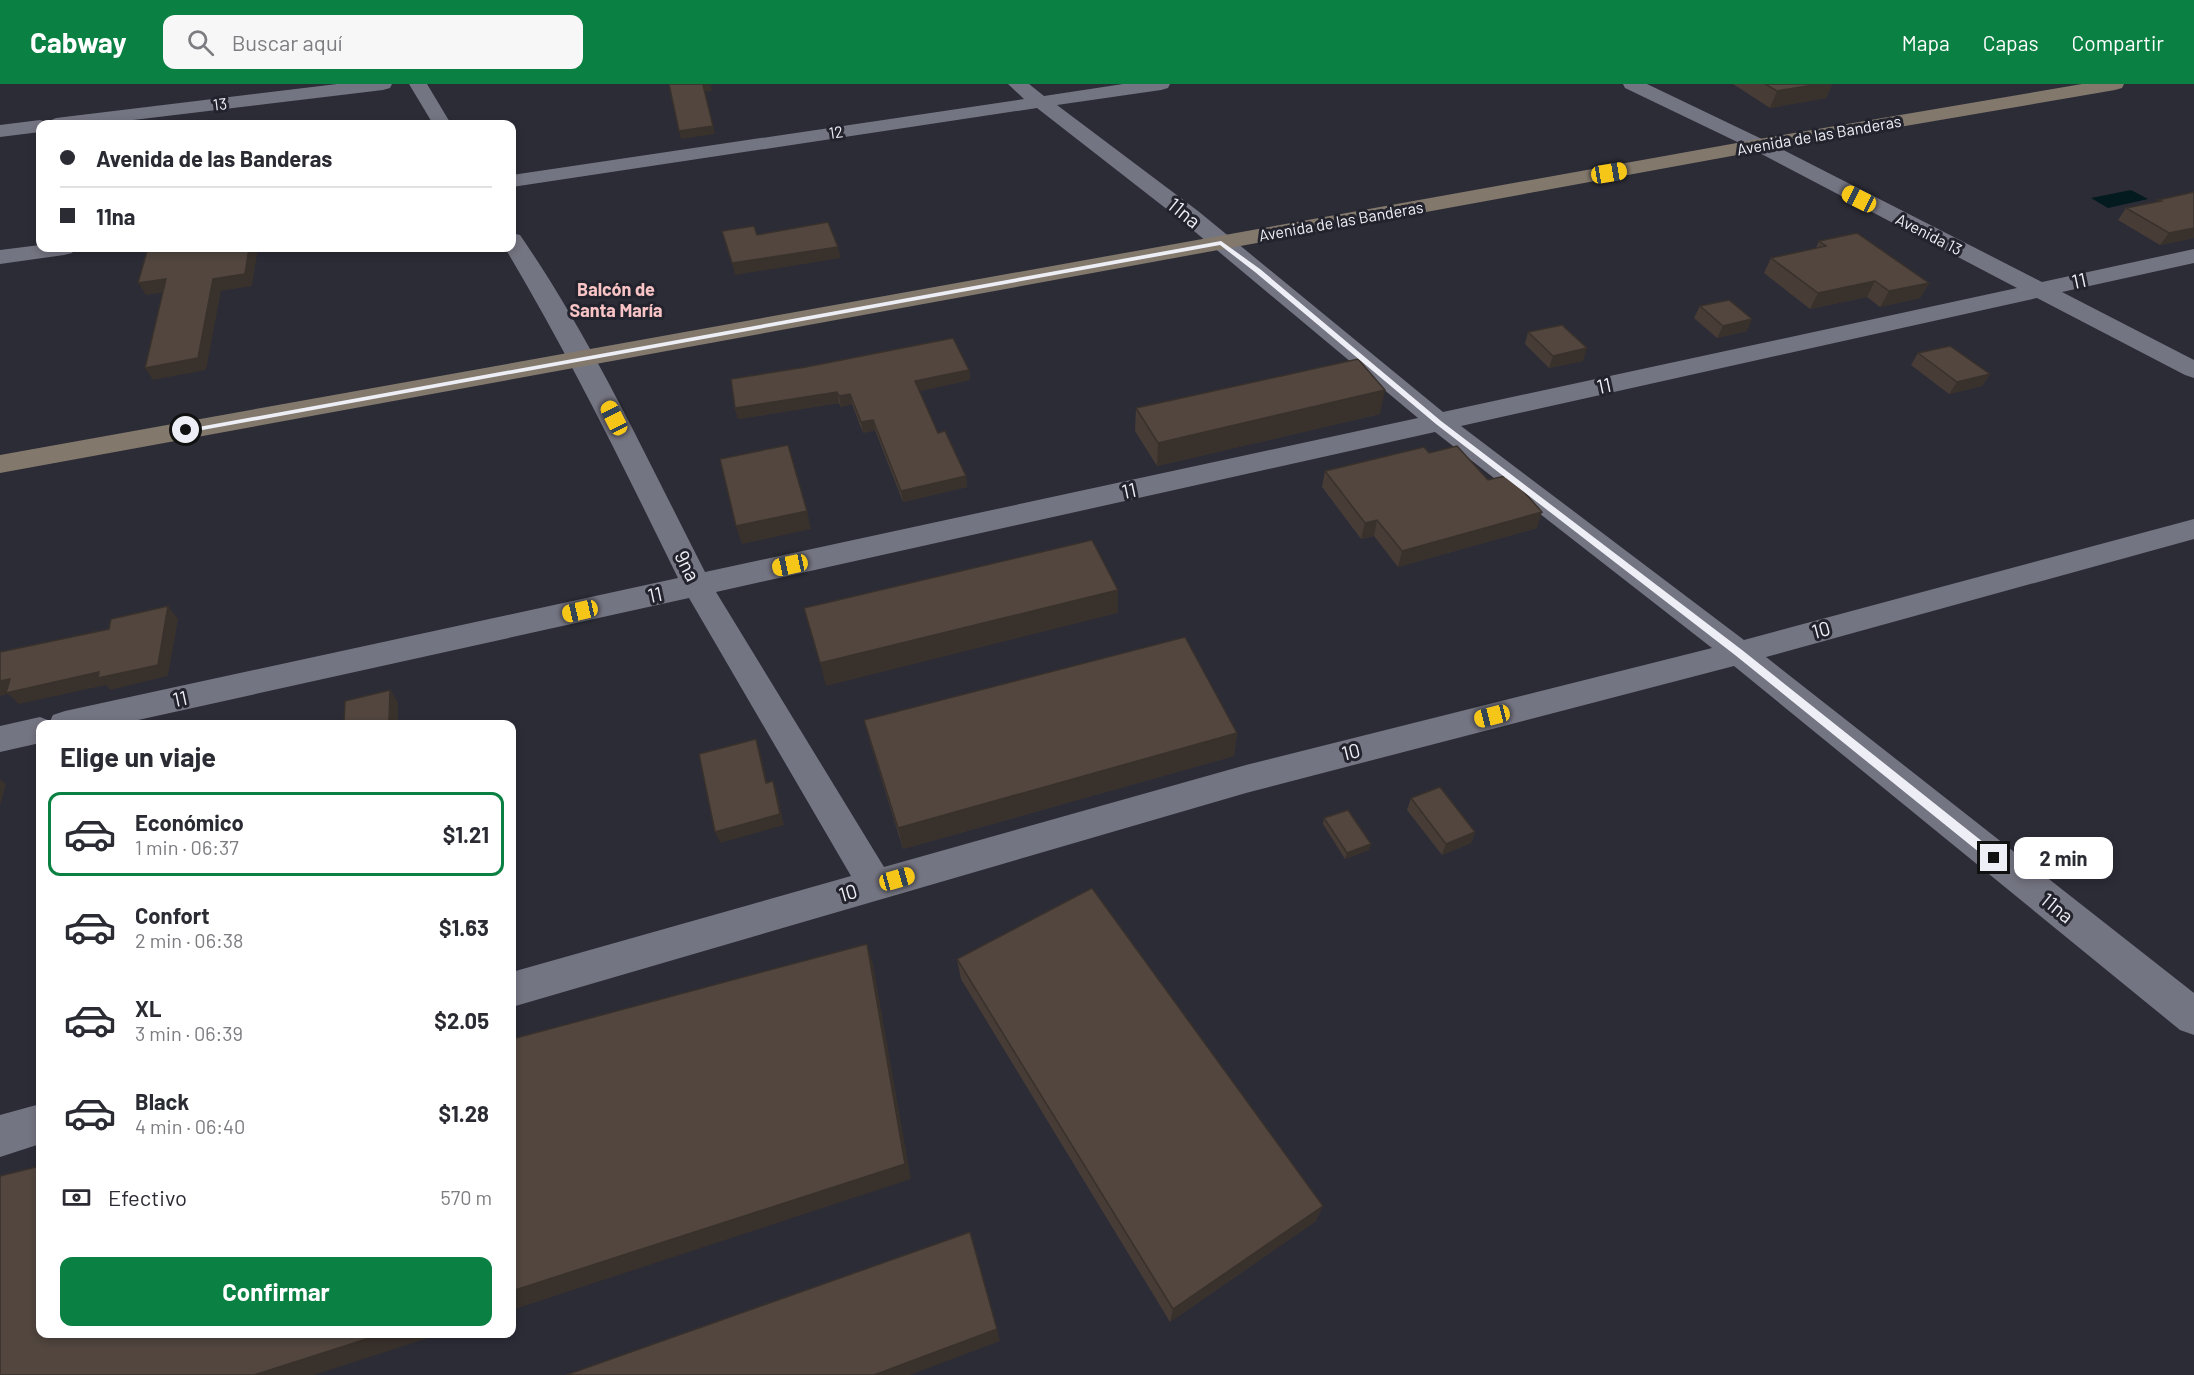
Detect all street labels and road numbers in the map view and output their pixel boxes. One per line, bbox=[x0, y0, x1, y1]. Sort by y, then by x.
street label: 13 bbox=[212, 93, 228, 114]
street label: Avenida de las Banderas bbox=[1735, 111, 1903, 158]
street label: 12 bbox=[828, 121, 844, 142]
street label: 11na bbox=[1163, 192, 1206, 233]
street label: Avenida de las Banderas bbox=[1257, 197, 1425, 244]
street label: Avenida 13 bbox=[1893, 209, 1966, 258]
street label: 11 bbox=[2069, 267, 2088, 293]
street label: 11 bbox=[1594, 372, 1613, 398]
street label: 11 bbox=[1119, 477, 1138, 503]
street label: 9na bbox=[670, 546, 706, 585]
street label: 11 bbox=[645, 581, 664, 607]
street label: 10 bbox=[1809, 615, 1833, 643]
street label: 11 bbox=[170, 685, 189, 711]
street label: 10 bbox=[1339, 737, 1363, 765]
street label: 10 bbox=[836, 878, 860, 906]
street label: 11na bbox=[2036, 887, 2079, 928]

